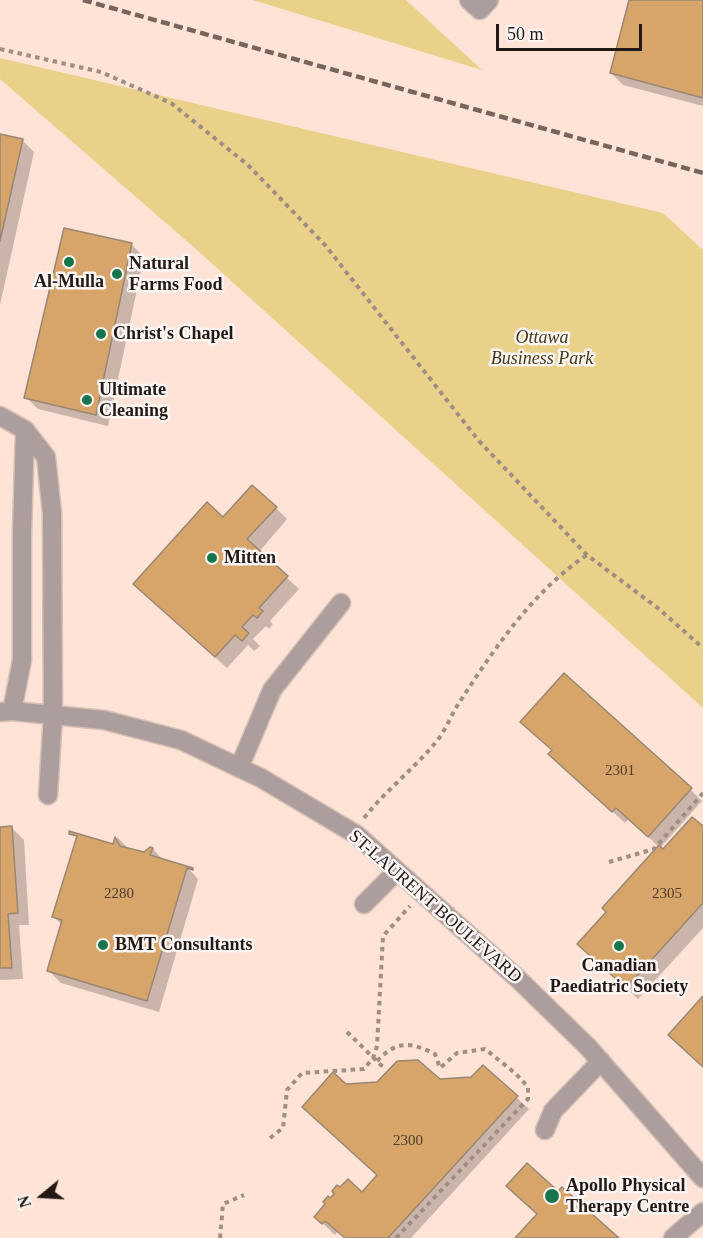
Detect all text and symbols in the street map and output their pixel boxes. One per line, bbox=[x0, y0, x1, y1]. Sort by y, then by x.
scale bar bbox=[499, 12, 644, 50]
text: 50 m bbox=[507, 24, 544, 44]
place label: Natural Farms Food bbox=[129, 253, 222, 296]
marker: Al-Mulla bbox=[62, 255, 76, 269]
marker: Natural Farms Food bbox=[110, 267, 124, 281]
place label: Al-Mulla bbox=[34, 271, 104, 293]
place label: Christ's Chapel bbox=[113, 323, 234, 345]
marker: Christ's Chapel bbox=[94, 327, 108, 341]
park label: Ottawa Business Park bbox=[491, 327, 593, 370]
place label: Ultimate Cleaning bbox=[99, 379, 168, 422]
marker: Ultimate Cleaning bbox=[80, 393, 94, 407]
place label: Mitten bbox=[224, 547, 276, 569]
marker: Mitten bbox=[205, 551, 219, 565]
house number: 2301 bbox=[605, 762, 635, 780]
street label: ST-LAURENT BOULEVARD bbox=[344, 826, 526, 988]
house number: 2280 bbox=[104, 885, 134, 903]
house number: 2305 bbox=[652, 885, 682, 903]
place label: BMT Consultants bbox=[115, 934, 253, 956]
marker: BMT Consultants bbox=[96, 938, 110, 952]
marker: Canadian Paediatric Society bbox=[612, 939, 626, 953]
place label: Canadian Paediatric Society bbox=[550, 955, 688, 998]
house number: 2300 bbox=[393, 1132, 423, 1150]
north arrow bbox=[12, 1166, 72, 1226]
place label: Apollo Physical Therapy Centre bbox=[566, 1175, 689, 1218]
marker: Apollo Physical Therapy Centre bbox=[543, 1187, 561, 1205]
text: N bbox=[15, 1194, 34, 1210]

